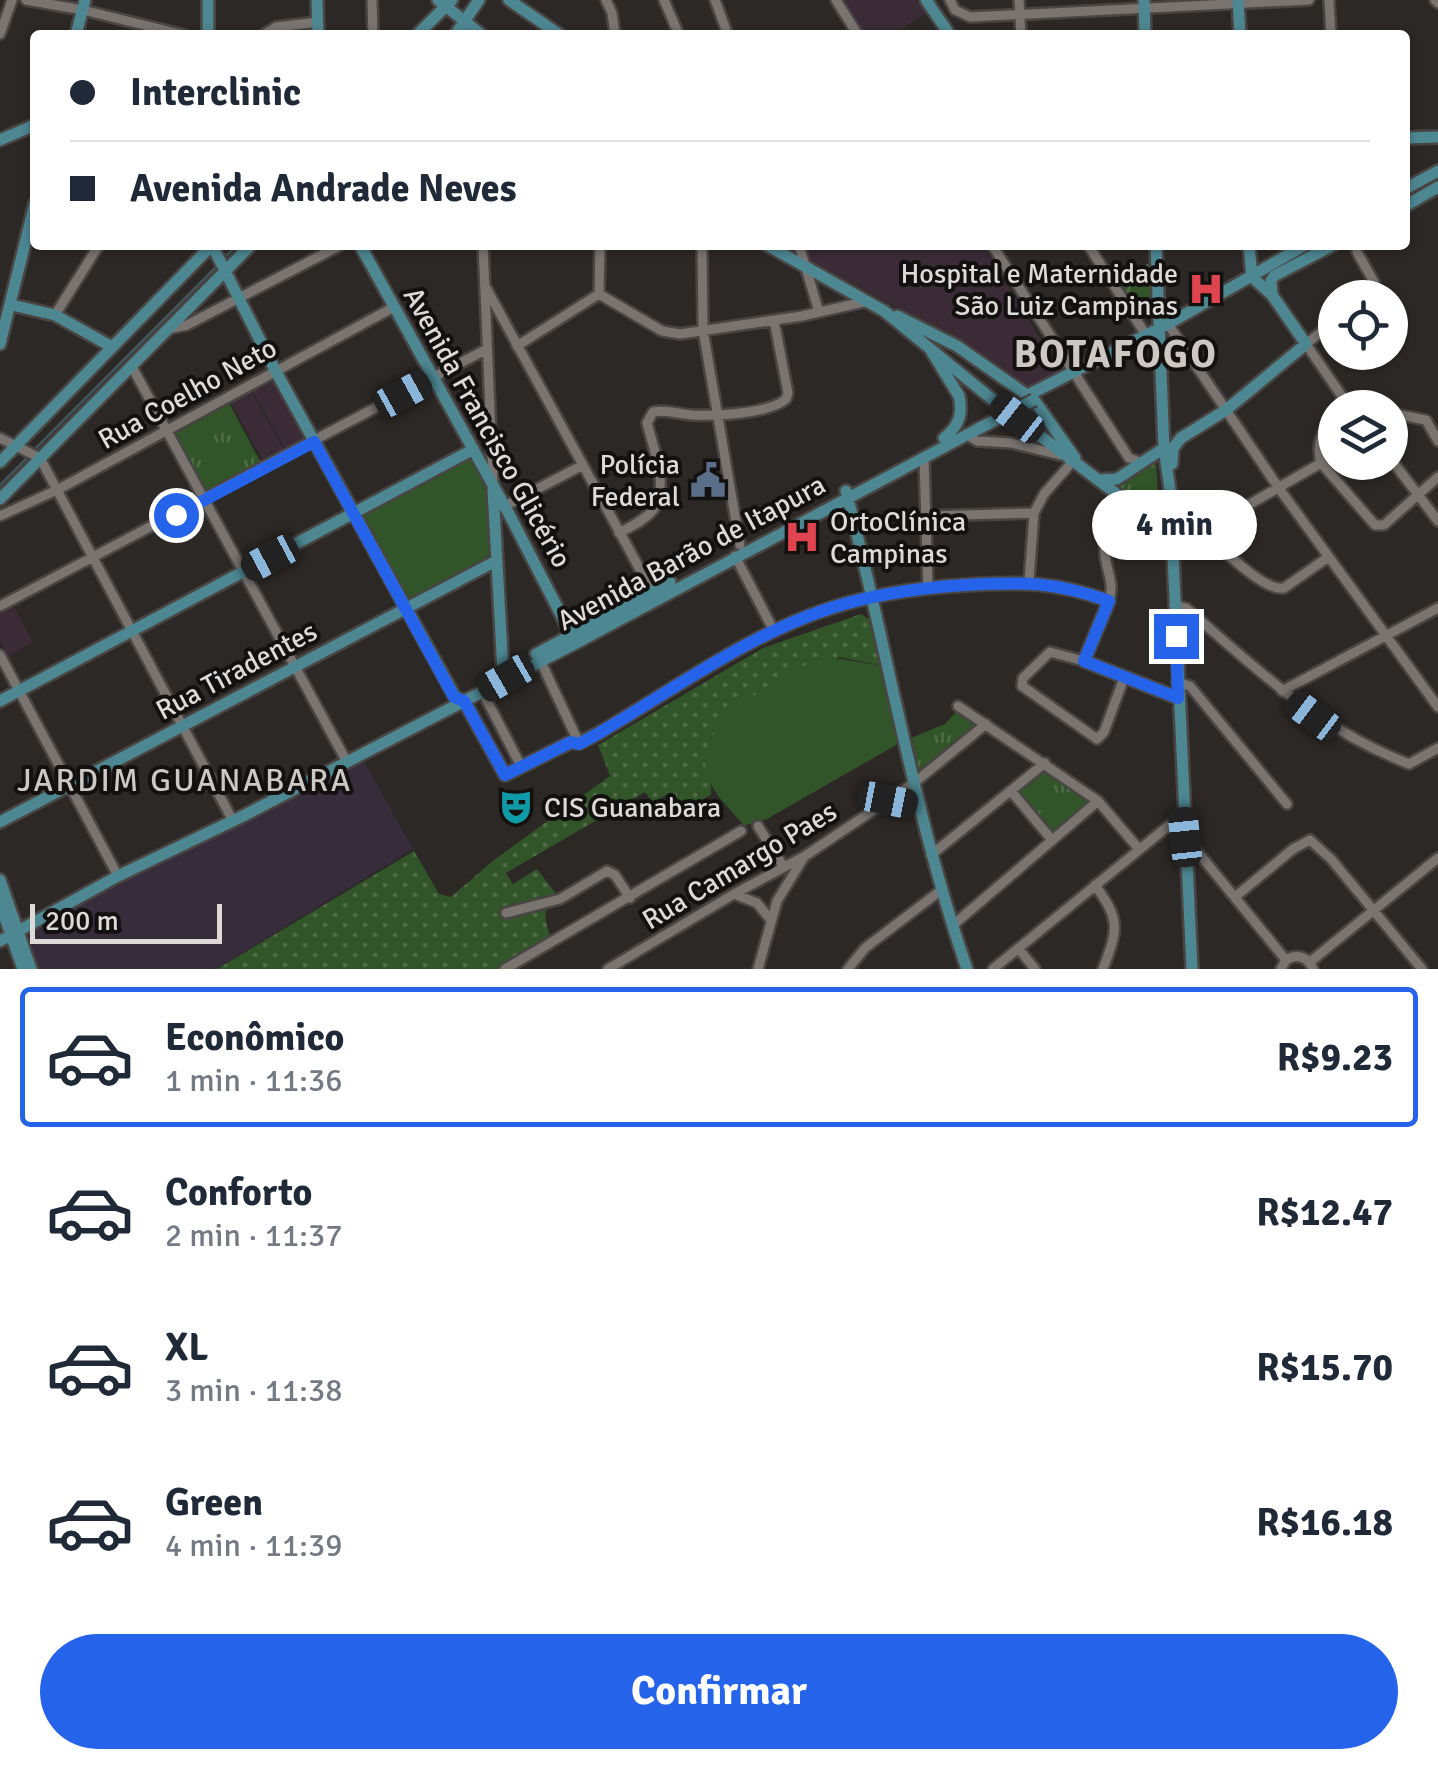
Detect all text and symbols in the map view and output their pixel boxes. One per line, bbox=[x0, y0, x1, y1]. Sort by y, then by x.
text: Interclinic bbox=[130, 69, 301, 116]
text: Avenida Andrade Neves bbox=[130, 165, 517, 212]
place label: Hospital e Maternidade São Luiz Campinas bbox=[900, 257, 1178, 323]
hospital icon: Hospital e Maternidade São Luiz Campinas bbox=[1187, 270, 1225, 308]
map controls bbox=[1318, 280, 1408, 480]
button: locate bbox=[1318, 280, 1408, 370]
street label: Avenida Francisco Glicério bbox=[396, 281, 578, 574]
street label: Rua Coelho Neto bbox=[92, 331, 283, 457]
district label: BOTAFOGO bbox=[1014, 331, 1218, 378]
car bbox=[369, 366, 437, 422]
car bbox=[984, 388, 1050, 448]
button: layers bbox=[1318, 390, 1408, 480]
place label: Polícia Federal bbox=[591, 448, 680, 514]
public building icon: Polícia Federal bbox=[689, 461, 727, 499]
street label: Avenida Barão de Itapura bbox=[552, 468, 831, 638]
callout: 4 min bbox=[1094, 491, 1258, 561]
route start bbox=[154, 493, 199, 538]
place label: OrtoClínica Campinas bbox=[830, 505, 966, 571]
text: 4 min bbox=[1136, 505, 1213, 544]
hospital icon: OrtoClínica Campinas bbox=[783, 518, 821, 556]
car bbox=[236, 531, 304, 585]
street label: Rua Tiradentes bbox=[150, 614, 323, 728]
route end bbox=[1154, 614, 1199, 659]
car bbox=[473, 650, 539, 706]
car bbox=[1280, 686, 1346, 746]
district label: JARDIM GUANABARA bbox=[17, 761, 353, 800]
car bbox=[856, 780, 920, 820]
theatre icon: CIS Guanabara bbox=[497, 788, 535, 826]
place label: CIS Guanabara bbox=[544, 791, 721, 825]
street label: Rua Camargo Paes bbox=[636, 795, 843, 937]
car bbox=[1167, 806, 1203, 868]
scale bar bbox=[30, 899, 222, 944]
text: 200 m bbox=[45, 904, 119, 938]
icon: car bbox=[45, 1012, 135, 1102]
text: Econômico bbox=[165, 1014, 344, 1061]
text: R$9.23 bbox=[1277, 1034, 1393, 1081]
text: 1 min · 11:36 bbox=[165, 1061, 343, 1100]
icon: car bbox=[45, 1167, 135, 1257]
text: Conforto bbox=[165, 1169, 312, 1216]
text: R$12.47 bbox=[1256, 1189, 1393, 1236]
text: 2 min · 11:37 bbox=[165, 1216, 343, 1255]
icon: car bbox=[45, 1322, 135, 1412]
text: XL bbox=[165, 1324, 208, 1371]
text: R$15.70 bbox=[1256, 1344, 1393, 1391]
text: 3 min · 11:38 bbox=[165, 1371, 343, 1410]
icon: car bbox=[45, 1477, 135, 1567]
text: Green bbox=[165, 1479, 263, 1526]
text: R$16.18 bbox=[1256, 1499, 1393, 1546]
text: 4 min · 11:39 bbox=[165, 1526, 343, 1565]
button: Confirmar bbox=[40, 1634, 1398, 1749]

